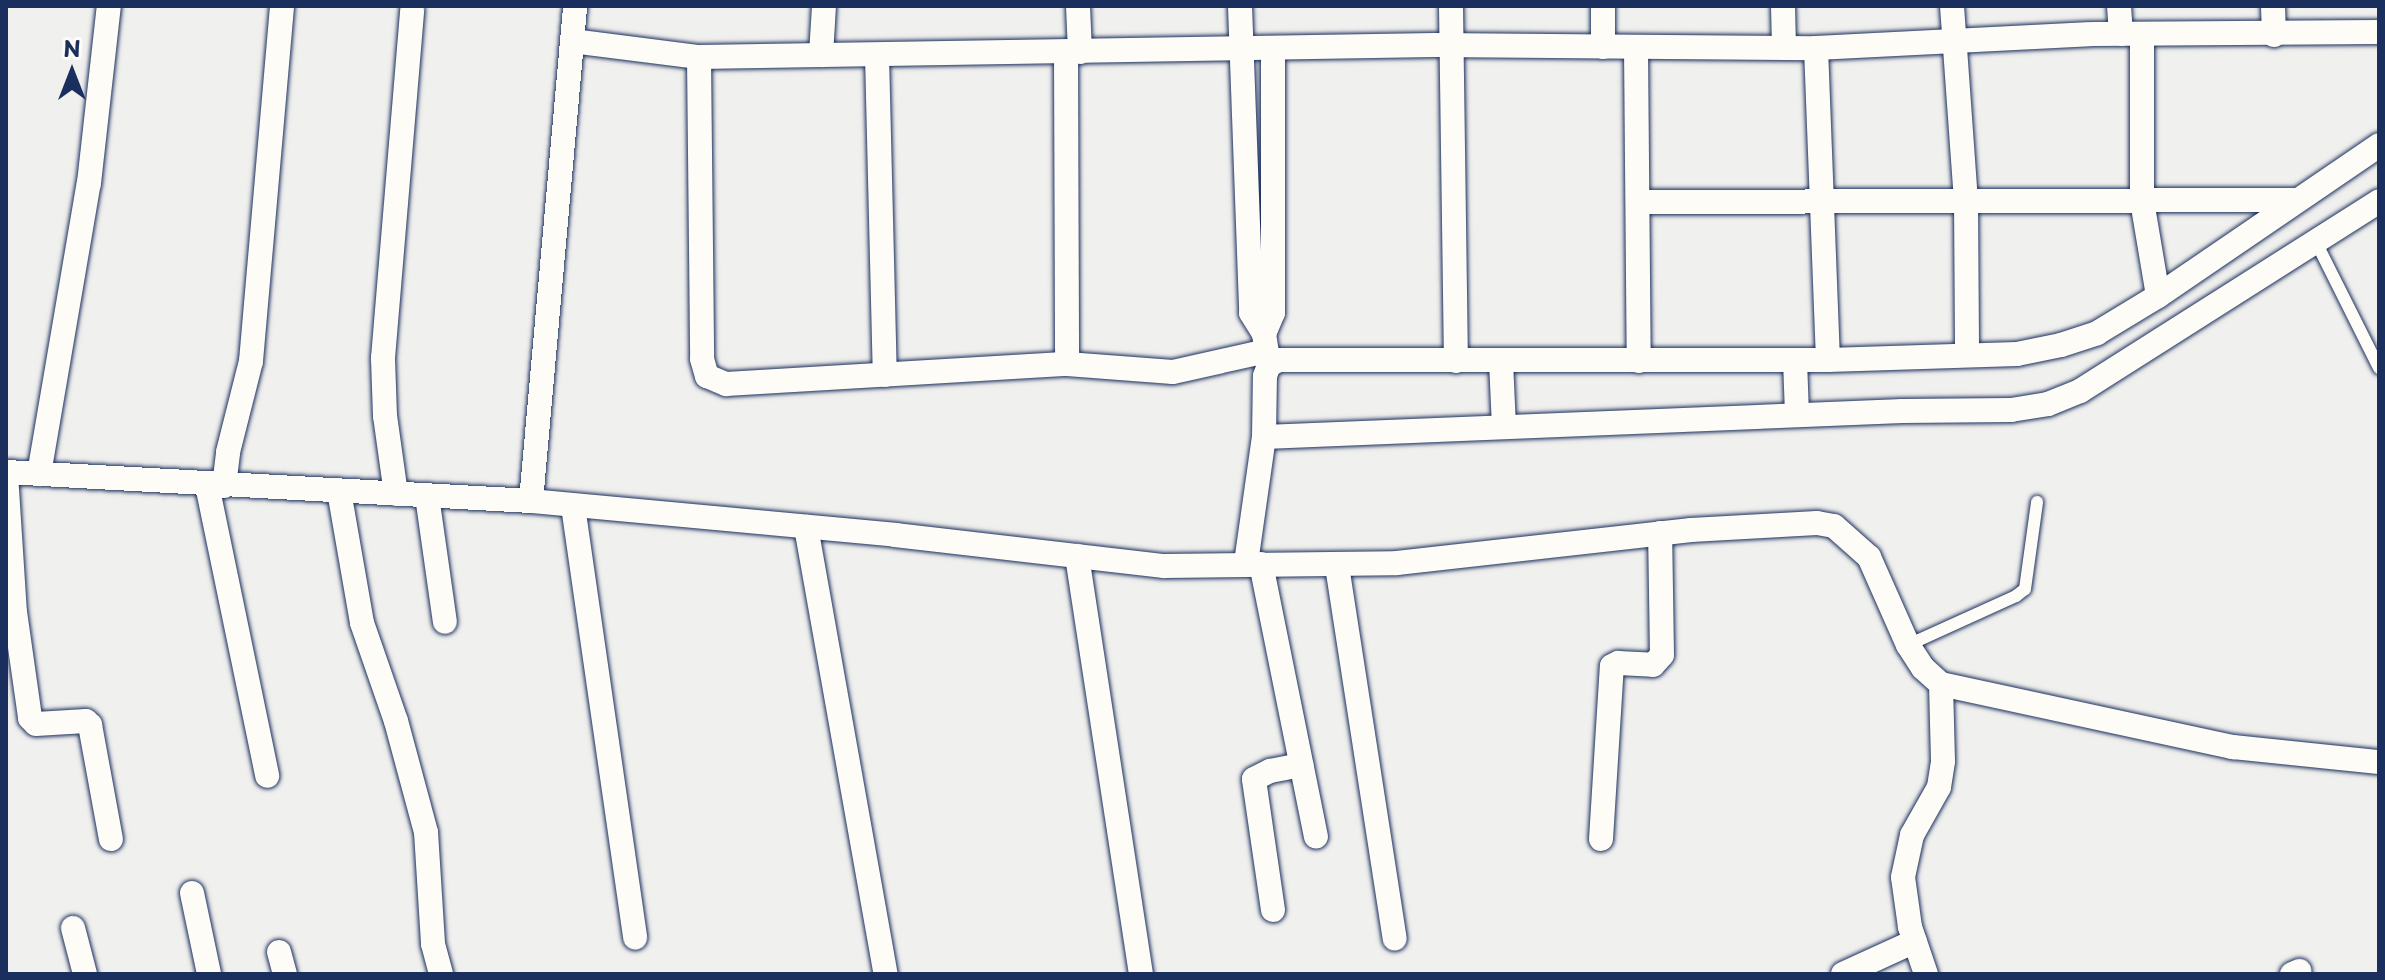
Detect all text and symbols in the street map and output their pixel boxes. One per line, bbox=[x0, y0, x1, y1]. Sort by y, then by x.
text: N bbox=[63, 31, 81, 64]
north arrow bbox=[32, 32, 112, 112]

